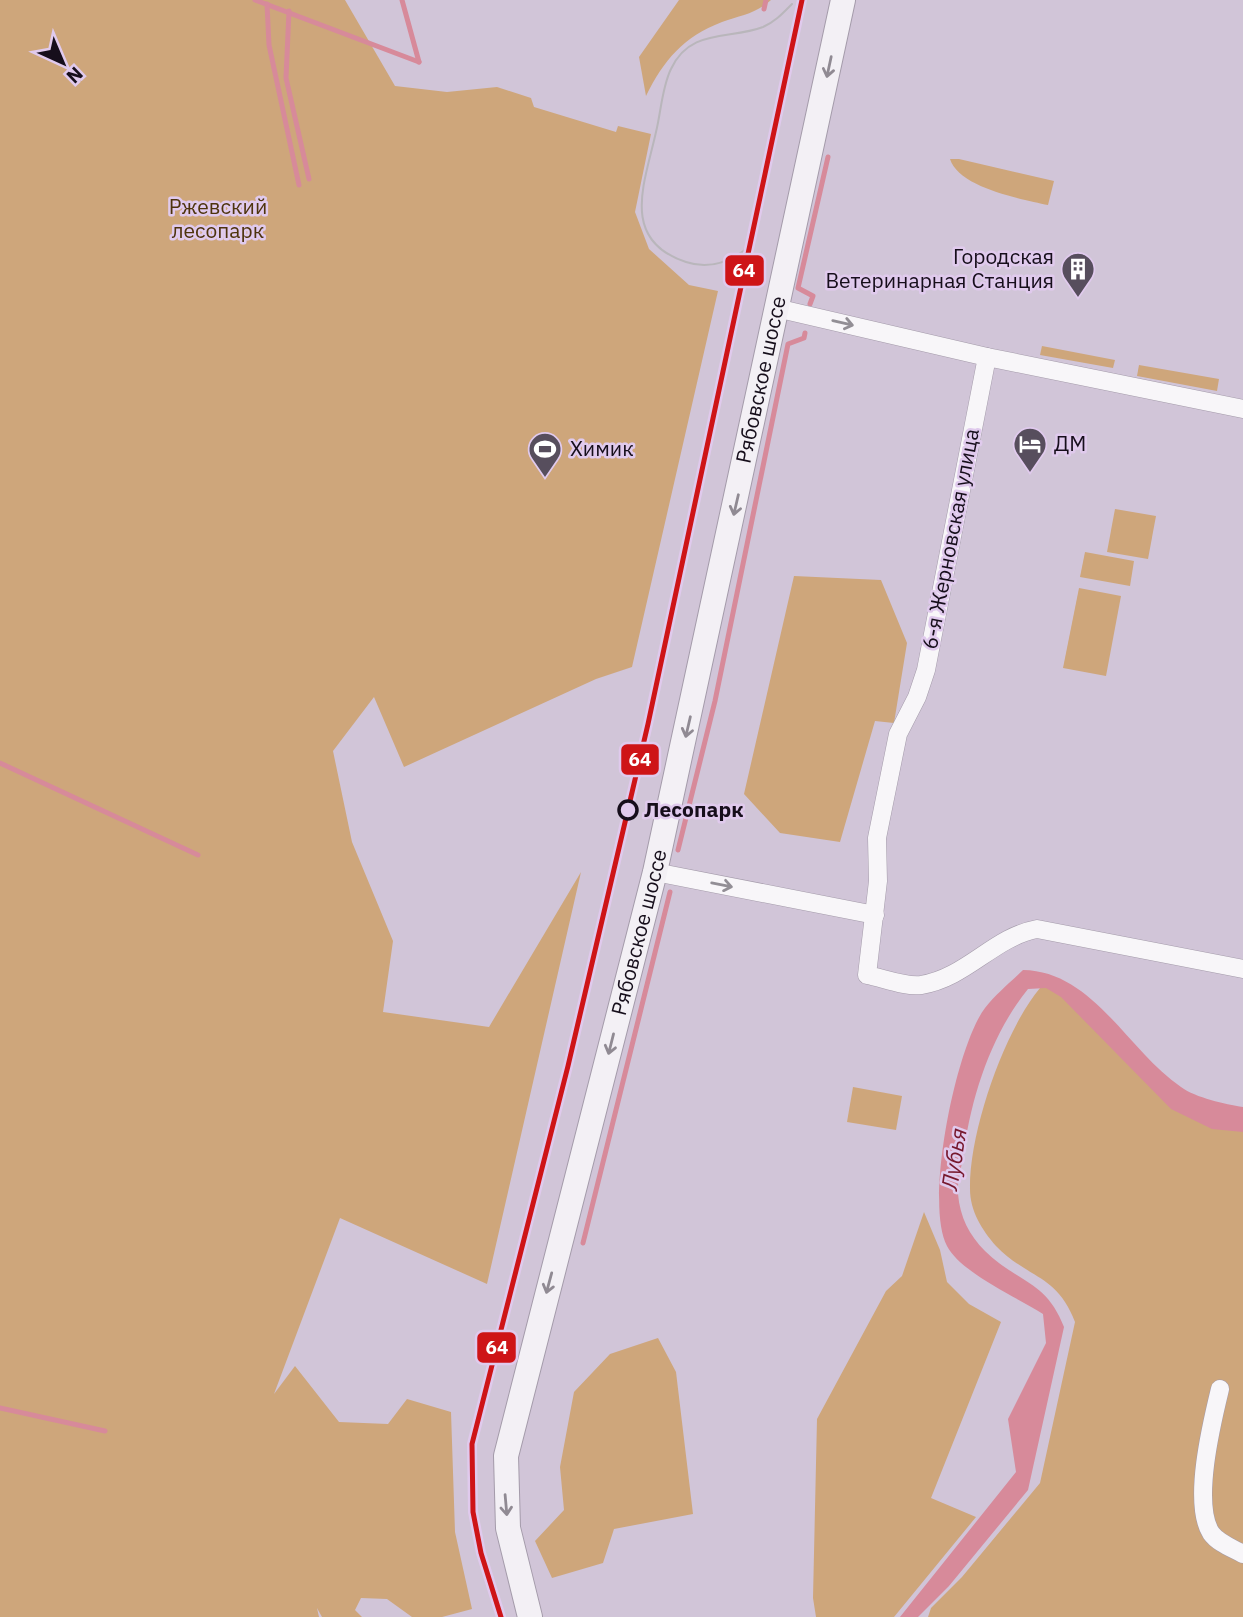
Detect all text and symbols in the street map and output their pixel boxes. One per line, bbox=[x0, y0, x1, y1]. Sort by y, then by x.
north arrow bbox=[28, 28, 98, 98]
one-way arrow bbox=[821, 55, 835, 78]
text: N bbox=[62, 62, 88, 89]
park label: Ржевский лесопарк bbox=[169, 192, 267, 244]
place label: Городская Ветеринарная Станция bbox=[825, 242, 1054, 294]
building icon: Городская Ветеринарная Станция bbox=[1059, 250, 1097, 299]
line badge: 64 bbox=[724, 254, 765, 287]
text: 64 bbox=[733, 258, 755, 282]
street label: Рябовское шоссе bbox=[729, 293, 792, 466]
one-way arrow bbox=[831, 317, 854, 331]
hotel icon: ДМ bbox=[1011, 425, 1049, 474]
street label: 6-я Жерновская улица bbox=[915, 426, 985, 652]
place label: ДМ bbox=[1054, 429, 1086, 457]
sports icon: Химик bbox=[526, 430, 564, 479]
place label: Химик bbox=[570, 434, 634, 462]
one-way arrow bbox=[729, 493, 743, 516]
one-way arrow bbox=[681, 715, 694, 738]
line badge: 64 bbox=[620, 743, 660, 776]
text: 64 bbox=[629, 747, 651, 771]
place label: Лесопарк bbox=[644, 795, 744, 823]
marker: Лесопарк bbox=[618, 800, 638, 820]
street label: Рябовское шоссе bbox=[604, 847, 672, 1018]
one-way arrow bbox=[710, 879, 733, 892]
one-way arrow bbox=[604, 1032, 617, 1055]
water label: Лубья bbox=[933, 1126, 973, 1193]
one-way arrow bbox=[542, 1272, 555, 1294]
line badge: 64 bbox=[476, 1331, 517, 1364]
text: 64 bbox=[486, 1335, 508, 1359]
one-way arrow bbox=[500, 1493, 513, 1516]

